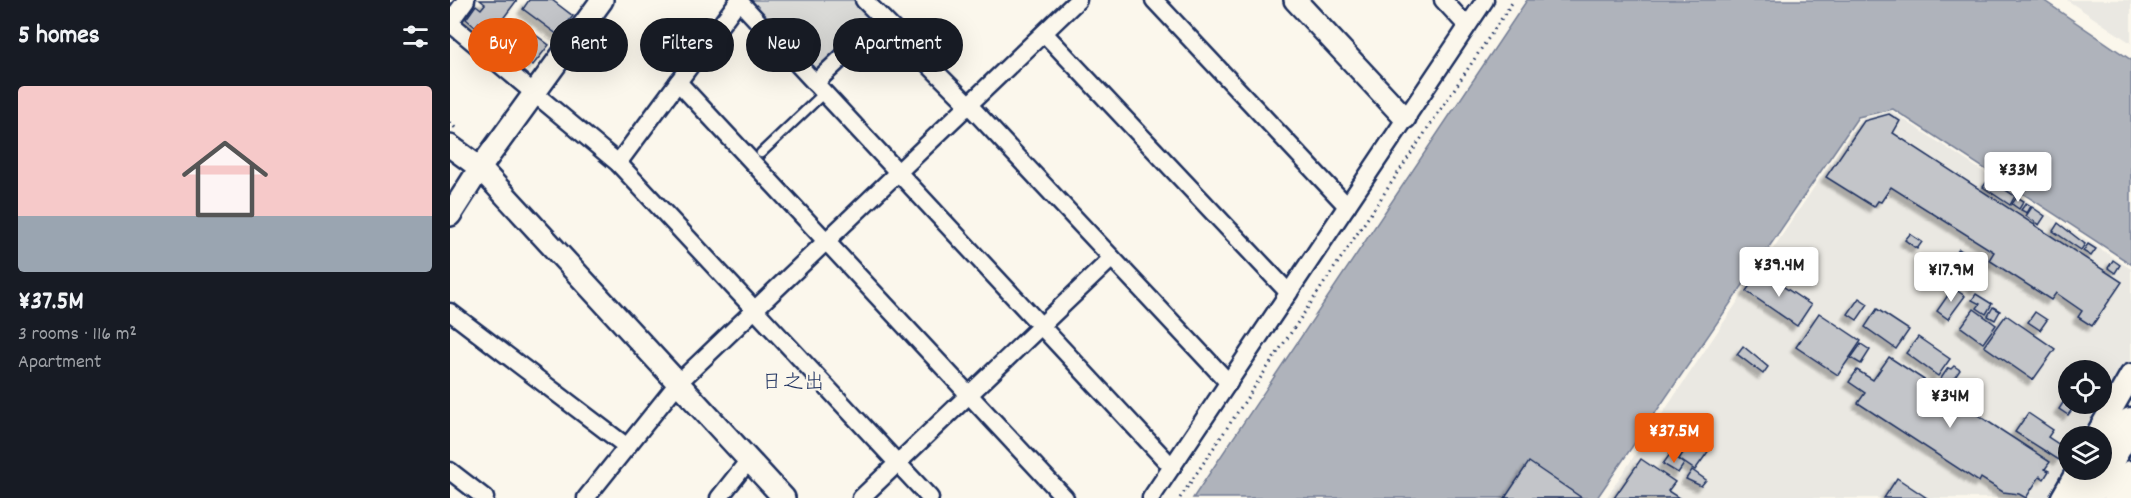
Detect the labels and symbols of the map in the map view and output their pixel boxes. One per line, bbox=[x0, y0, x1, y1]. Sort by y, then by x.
pin: ¥33M bbox=[1982, 152, 2054, 203]
pin: ¥39.4M bbox=[1730, 247, 1828, 298]
pin: ¥17.9M bbox=[1902, 252, 2000, 303]
district label: 日之出 bbox=[762, 369, 825, 399]
pin: ¥34M bbox=[1914, 378, 1986, 429]
pin: ¥37.5M bbox=[1625, 413, 1723, 464]

